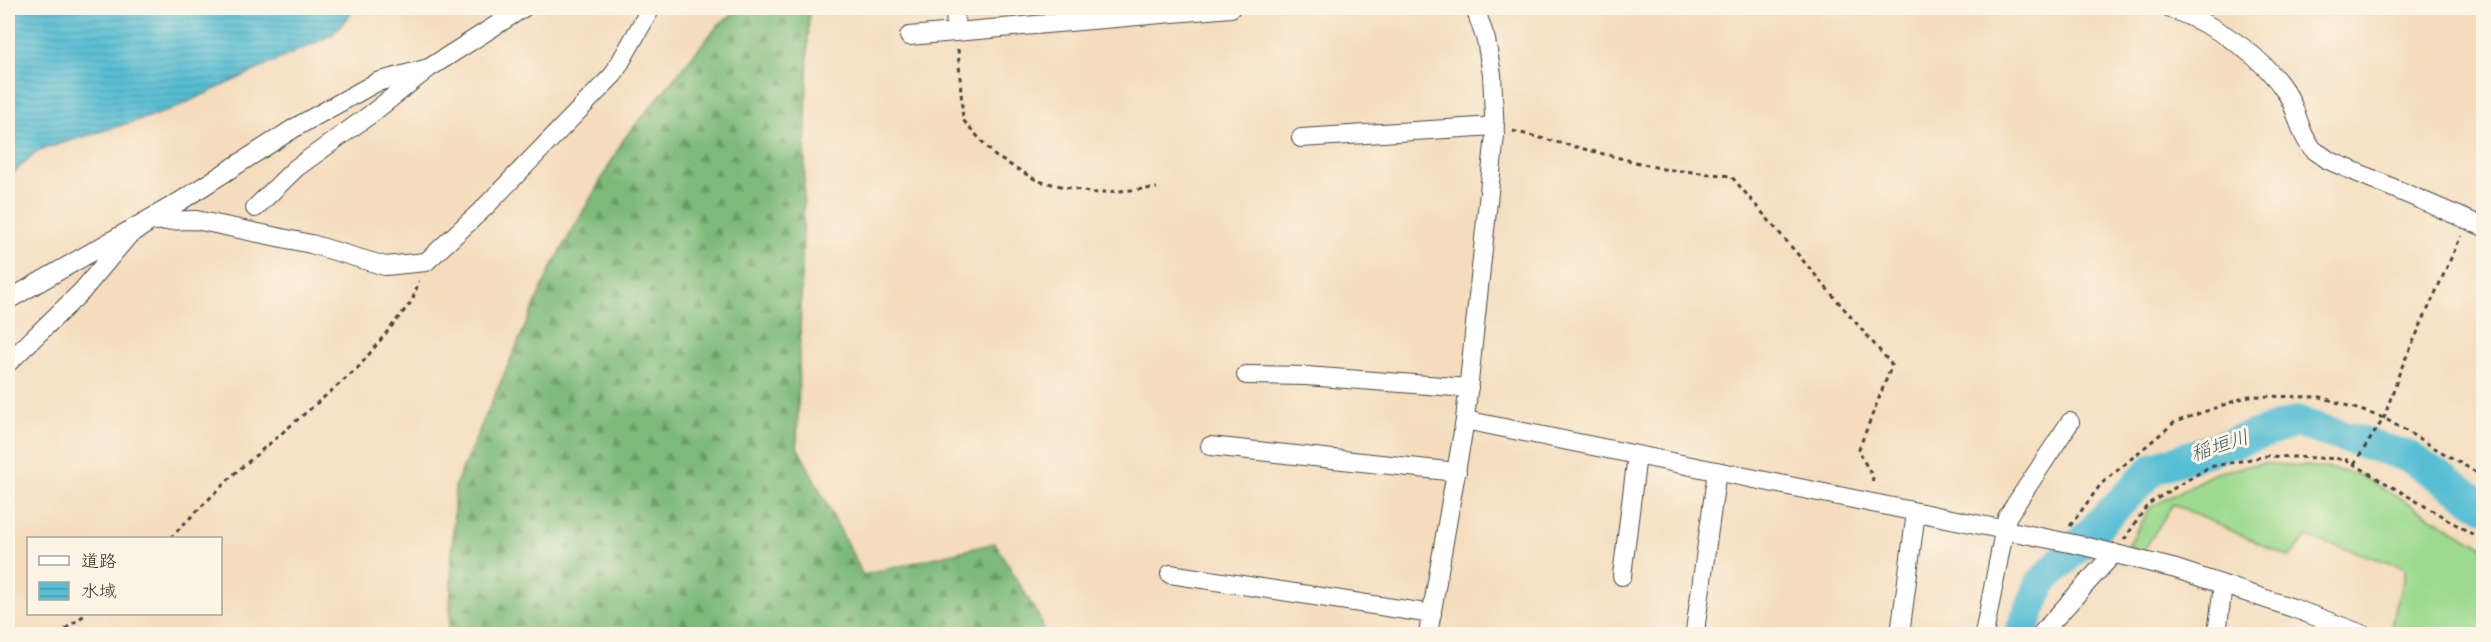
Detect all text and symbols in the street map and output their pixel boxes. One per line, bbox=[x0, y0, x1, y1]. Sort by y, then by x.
water label: 稲垣川 bbox=[2187, 423, 2253, 469]
legend bbox=[27, 537, 222, 615]
text: 道路 bbox=[81, 549, 117, 574]
text: 水域 bbox=[81, 579, 117, 604]

